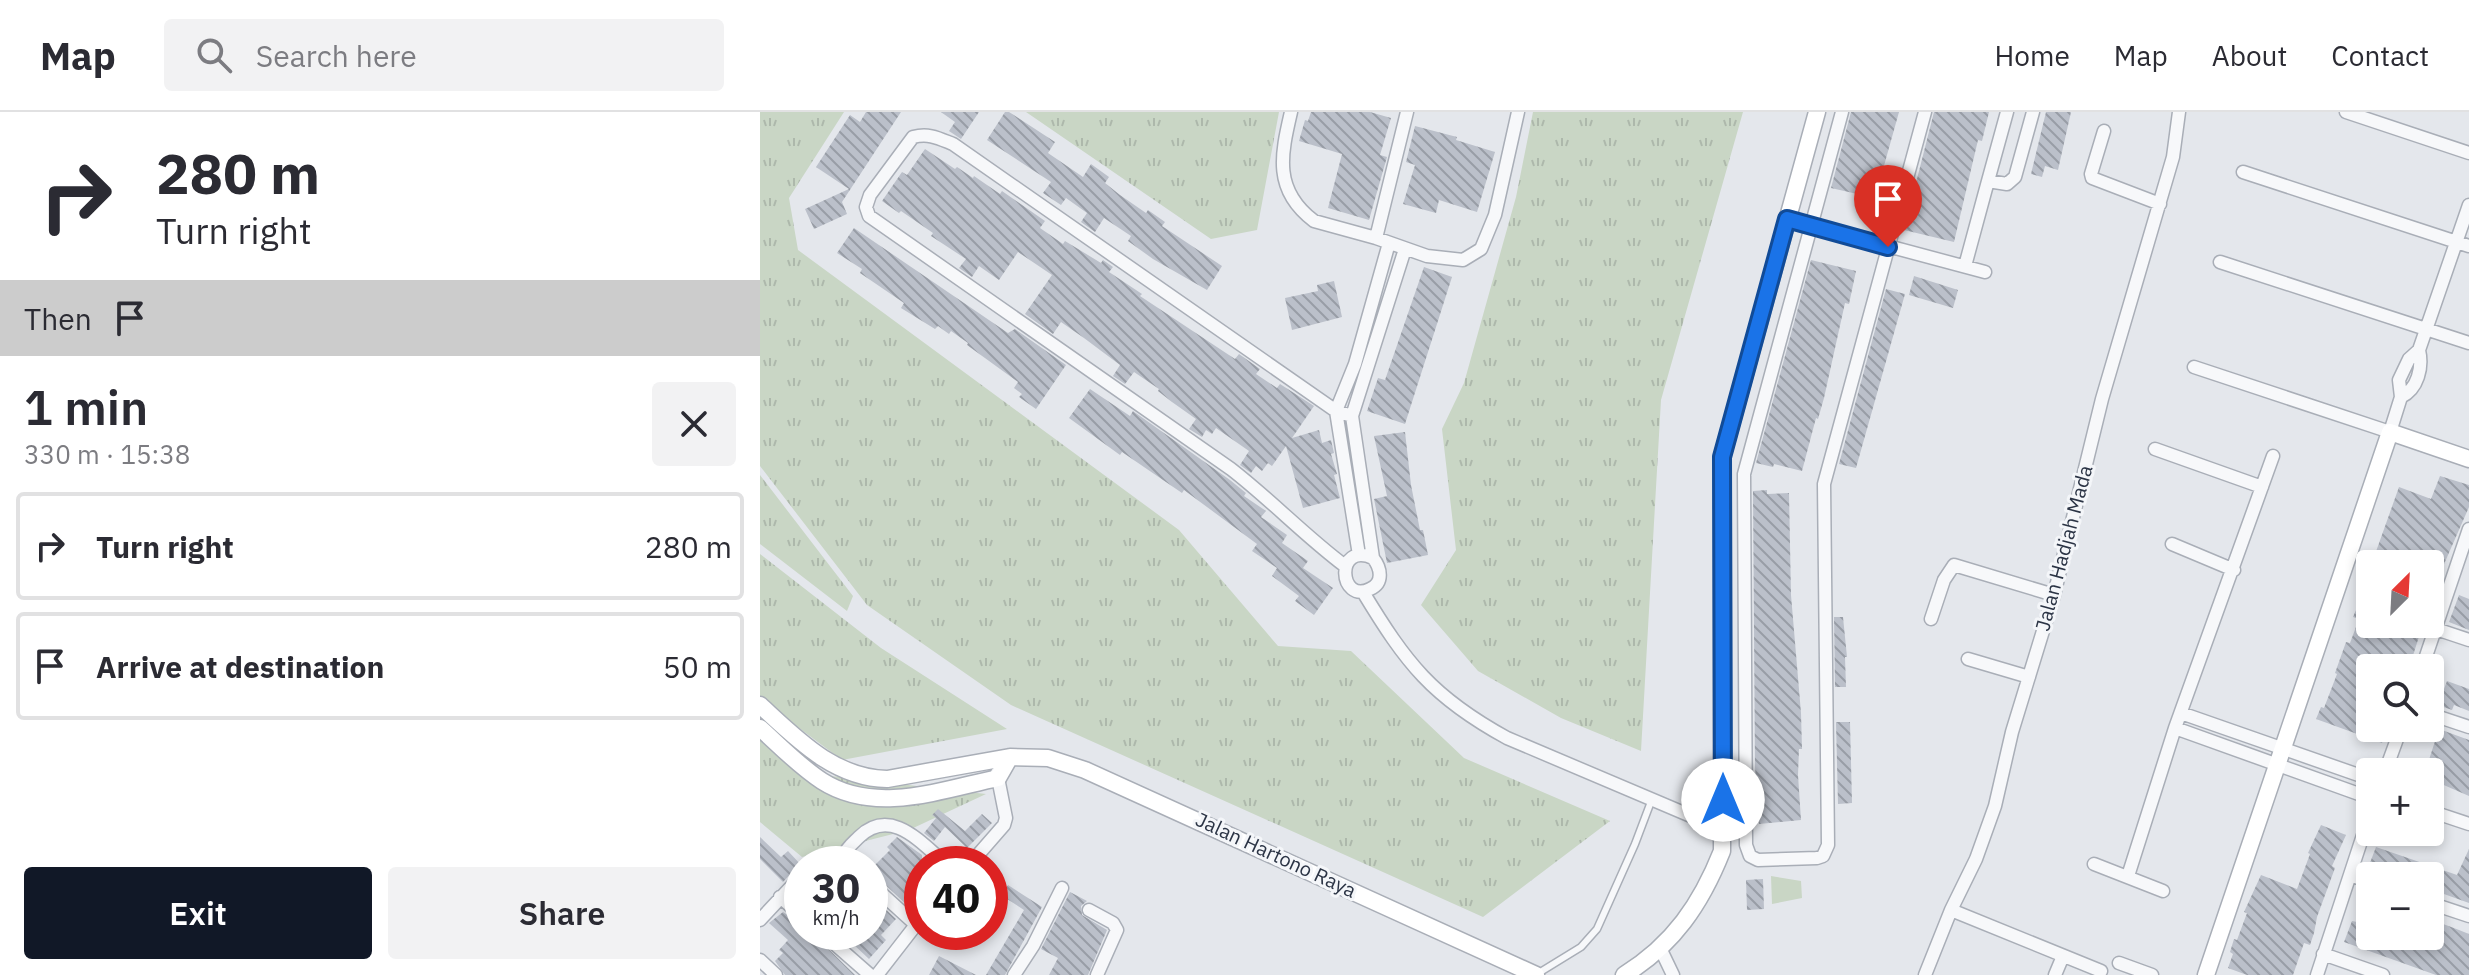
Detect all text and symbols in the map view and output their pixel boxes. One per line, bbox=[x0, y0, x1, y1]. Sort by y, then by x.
search box bbox=[164, 19, 724, 91]
text: Map bbox=[40, 31, 116, 80]
icon: search bbox=[192, 33, 236, 77]
text: Search here bbox=[256, 36, 417, 75]
text: Home bbox=[1994, 37, 2070, 74]
text: Map bbox=[2114, 37, 2168, 74]
text: About bbox=[2212, 37, 2287, 74]
text: Contact bbox=[2331, 37, 2429, 74]
text: 280 m bbox=[156, 137, 320, 209]
icon: right bbox=[24, 144, 128, 248]
pin bbox=[1854, 165, 1922, 247]
icon: arrive bbox=[1866, 177, 1910, 221]
text: Turn right bbox=[156, 207, 312, 254]
icon: arrive bbox=[108, 296, 152, 340]
text: Then bbox=[24, 299, 92, 338]
text: 1 min bbox=[24, 376, 148, 438]
button: close bbox=[652, 382, 736, 466]
text: 330 m · 15:38 bbox=[24, 437, 190, 471]
street label: Jalan Hadjah Mada bbox=[2028, 462, 2099, 634]
icon: right bbox=[28, 524, 72, 568]
text: Turn right bbox=[96, 527, 234, 566]
text: 280 m bbox=[645, 527, 732, 566]
north arrow bbox=[2356, 550, 2444, 638]
map controls bbox=[2356, 550, 2444, 950]
icon: arrive bbox=[28, 644, 72, 688]
text: Arrive at destination bbox=[96, 647, 384, 686]
text: 50 m bbox=[663, 647, 732, 686]
button: search bbox=[2356, 654, 2444, 742]
position arrow bbox=[1681, 758, 1765, 842]
button: + bbox=[2356, 758, 2444, 846]
street label: Jalan Hartono Raya bbox=[1192, 805, 1361, 904]
speed limit sign: 40 bbox=[904, 846, 1008, 950]
text: 30 bbox=[812, 862, 860, 914]
button: − bbox=[2356, 862, 2444, 950]
button: Exit bbox=[24, 867, 372, 959]
button: Share bbox=[388, 867, 736, 959]
text: km/h bbox=[812, 904, 860, 931]

